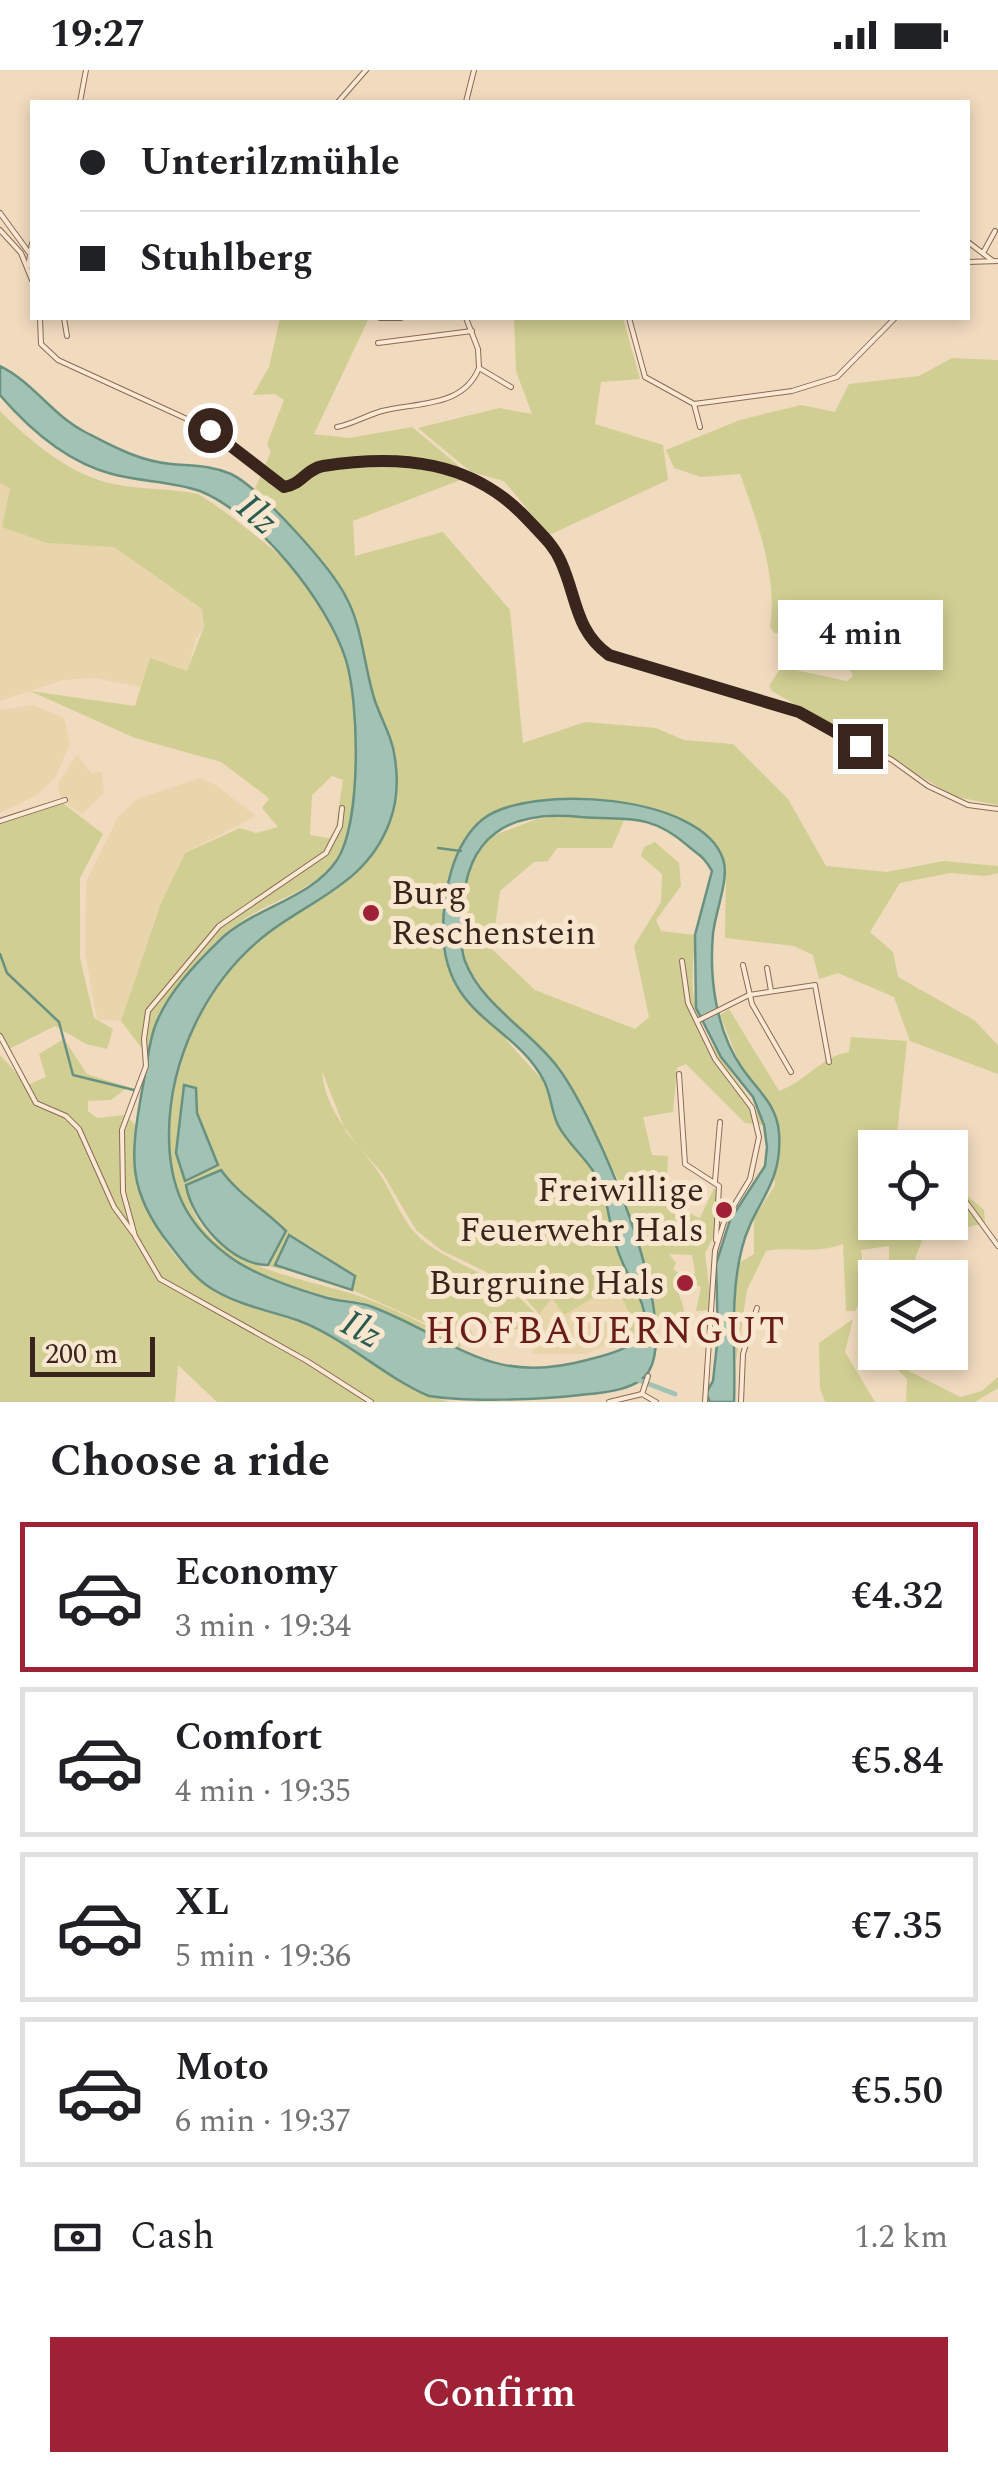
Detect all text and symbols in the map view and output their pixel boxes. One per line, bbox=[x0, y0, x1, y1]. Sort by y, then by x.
text: 19:27 bbox=[50, 6, 145, 64]
text: Unterilzmühle bbox=[140, 134, 400, 192]
text: Stuhlberg bbox=[140, 230, 313, 288]
route start bbox=[188, 408, 233, 453]
water label: Ilz bbox=[223, 480, 291, 550]
callout: 4 min bbox=[778, 601, 942, 671]
text: 4 min bbox=[819, 610, 902, 659]
route end bbox=[838, 724, 883, 769]
place label: Burg Reschenstein bbox=[391, 867, 596, 960]
marker: Burg Reschenstein bbox=[360, 902, 382, 924]
map controls bbox=[858, 1130, 968, 1370]
button: locate bbox=[858, 1130, 968, 1240]
place label: Freiwillige Feuerwehr Hals bbox=[459, 1164, 704, 1257]
marker: Freiwillige Feuerwehr Hals bbox=[713, 1199, 735, 1221]
place label: Burgruine Hals bbox=[428, 1257, 665, 1310]
button: layers bbox=[858, 1260, 968, 1370]
marker: Burgruine Hals bbox=[674, 1272, 696, 1294]
water label: Ilz bbox=[330, 1295, 392, 1365]
district label: HOFBAUERNGUT bbox=[425, 1303, 787, 1361]
scale bar bbox=[30, 1332, 155, 1376]
text: 200 m bbox=[45, 1333, 118, 1376]
text: Choose a ride bbox=[50, 1427, 330, 1496]
text: Economy bbox=[175, 1544, 336, 1602]
icon: car bbox=[55, 1552, 145, 1642]
text: €4.32 bbox=[852, 1568, 943, 1626]
text: 3 min · 19:34 bbox=[175, 1602, 351, 1651]
text: Comfort bbox=[175, 1709, 322, 1767]
icon: car bbox=[55, 1717, 145, 1807]
text: €5.84 bbox=[852, 1733, 943, 1791]
text: 4 min · 19:35 bbox=[175, 1767, 351, 1816]
text: XL bbox=[175, 1874, 229, 1932]
icon: car bbox=[55, 1882, 145, 1972]
text: €7.35 bbox=[852, 1898, 943, 1956]
text: 5 min · 19:36 bbox=[175, 1932, 351, 1981]
text: Moto bbox=[175, 2039, 269, 2097]
icon: car bbox=[55, 2047, 145, 2137]
text: €5.50 bbox=[852, 2063, 943, 2121]
text: 6 min · 19:37 bbox=[175, 2097, 351, 2146]
text: Cash bbox=[130, 2208, 215, 2266]
icon: cash bbox=[50, 2210, 105, 2265]
text: 1.2 km bbox=[855, 2213, 948, 2262]
button: Confirm bbox=[50, 2337, 948, 2452]

